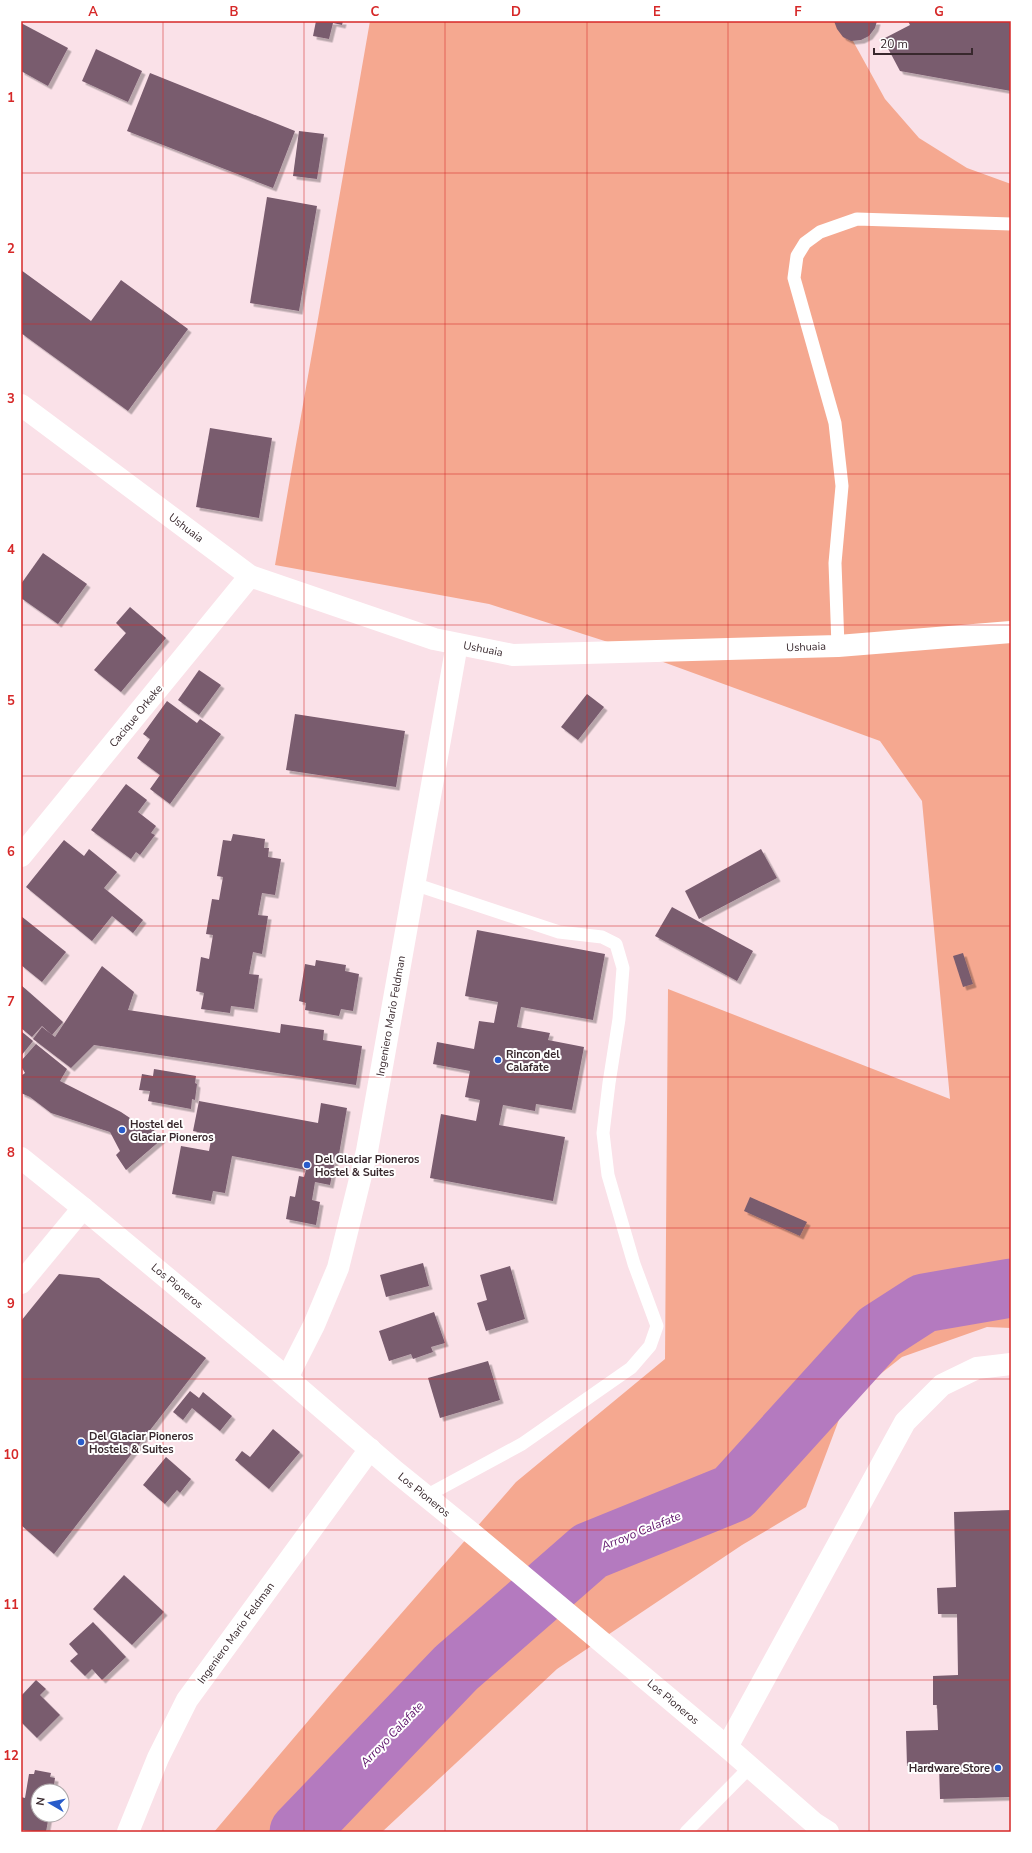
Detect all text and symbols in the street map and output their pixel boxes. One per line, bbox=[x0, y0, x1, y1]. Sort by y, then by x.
text: A bbox=[88, 3, 98, 21]
text: B bbox=[230, 3, 239, 21]
text: C bbox=[371, 3, 380, 21]
text: D bbox=[511, 3, 521, 21]
text: E bbox=[653, 3, 661, 21]
text: F bbox=[794, 3, 802, 21]
text: G bbox=[934, 3, 944, 21]
scale bar bbox=[874, 30, 972, 56]
text: 20 m bbox=[880, 36, 908, 52]
text: 1 bbox=[7, 89, 15, 107]
text: 2 bbox=[7, 240, 15, 258]
text: 3 bbox=[7, 390, 15, 408]
street label: Ushuaia bbox=[166, 510, 207, 546]
text: 4 bbox=[7, 541, 15, 559]
street label: Ushuaia bbox=[462, 638, 504, 660]
street label: Ushuaia bbox=[786, 639, 826, 655]
street label: Cacique Orkeke bbox=[106, 681, 166, 751]
text: 5 bbox=[7, 692, 15, 710]
text: 6 bbox=[7, 843, 15, 861]
street label: Ingeniero Mario Feldman bbox=[373, 954, 409, 1078]
text: 7 bbox=[7, 993, 15, 1011]
place label: Rincon del Calafate bbox=[506, 1047, 560, 1075]
marker: Rincon del Calafate bbox=[493, 1055, 503, 1065]
place label: Hostel del Glaciar Pioneros bbox=[130, 1117, 214, 1145]
marker: Hostel del Glaciar Pioneros bbox=[117, 1125, 127, 1135]
text: 8 bbox=[7, 1144, 15, 1162]
place label: Del Glaciar Pioneros Hostel & Suites bbox=[315, 1152, 419, 1180]
marker: Del Glaciar Pioneros Hostel & Suites bbox=[302, 1160, 312, 1170]
street label: Los Pioneros bbox=[148, 1260, 206, 1312]
text: 9 bbox=[7, 1295, 15, 1313]
place label: Del Glaciar Pioneros Hostels & Suites bbox=[89, 1429, 193, 1457]
marker: Del Glaciar Pioneros Hostels & Suites bbox=[76, 1437, 86, 1447]
text: 10 bbox=[3, 1446, 19, 1464]
street label: Los Pioneros bbox=[395, 1469, 453, 1521]
water label: Arroyo Calafate bbox=[598, 1507, 684, 1555]
street label: Ingeniero Mario Feldman bbox=[194, 1579, 278, 1687]
text: 11 bbox=[3, 1596, 19, 1614]
street label: Los Pioneros bbox=[644, 1676, 702, 1728]
water label: Arroyo Calafate bbox=[356, 1698, 428, 1771]
text: 12 bbox=[3, 1747, 19, 1765]
place label: Hardware Store bbox=[909, 1761, 990, 1776]
marker: Hardware Store bbox=[993, 1763, 1003, 1773]
north arrow bbox=[30, 1783, 70, 1823]
text: N bbox=[33, 1796, 49, 1807]

